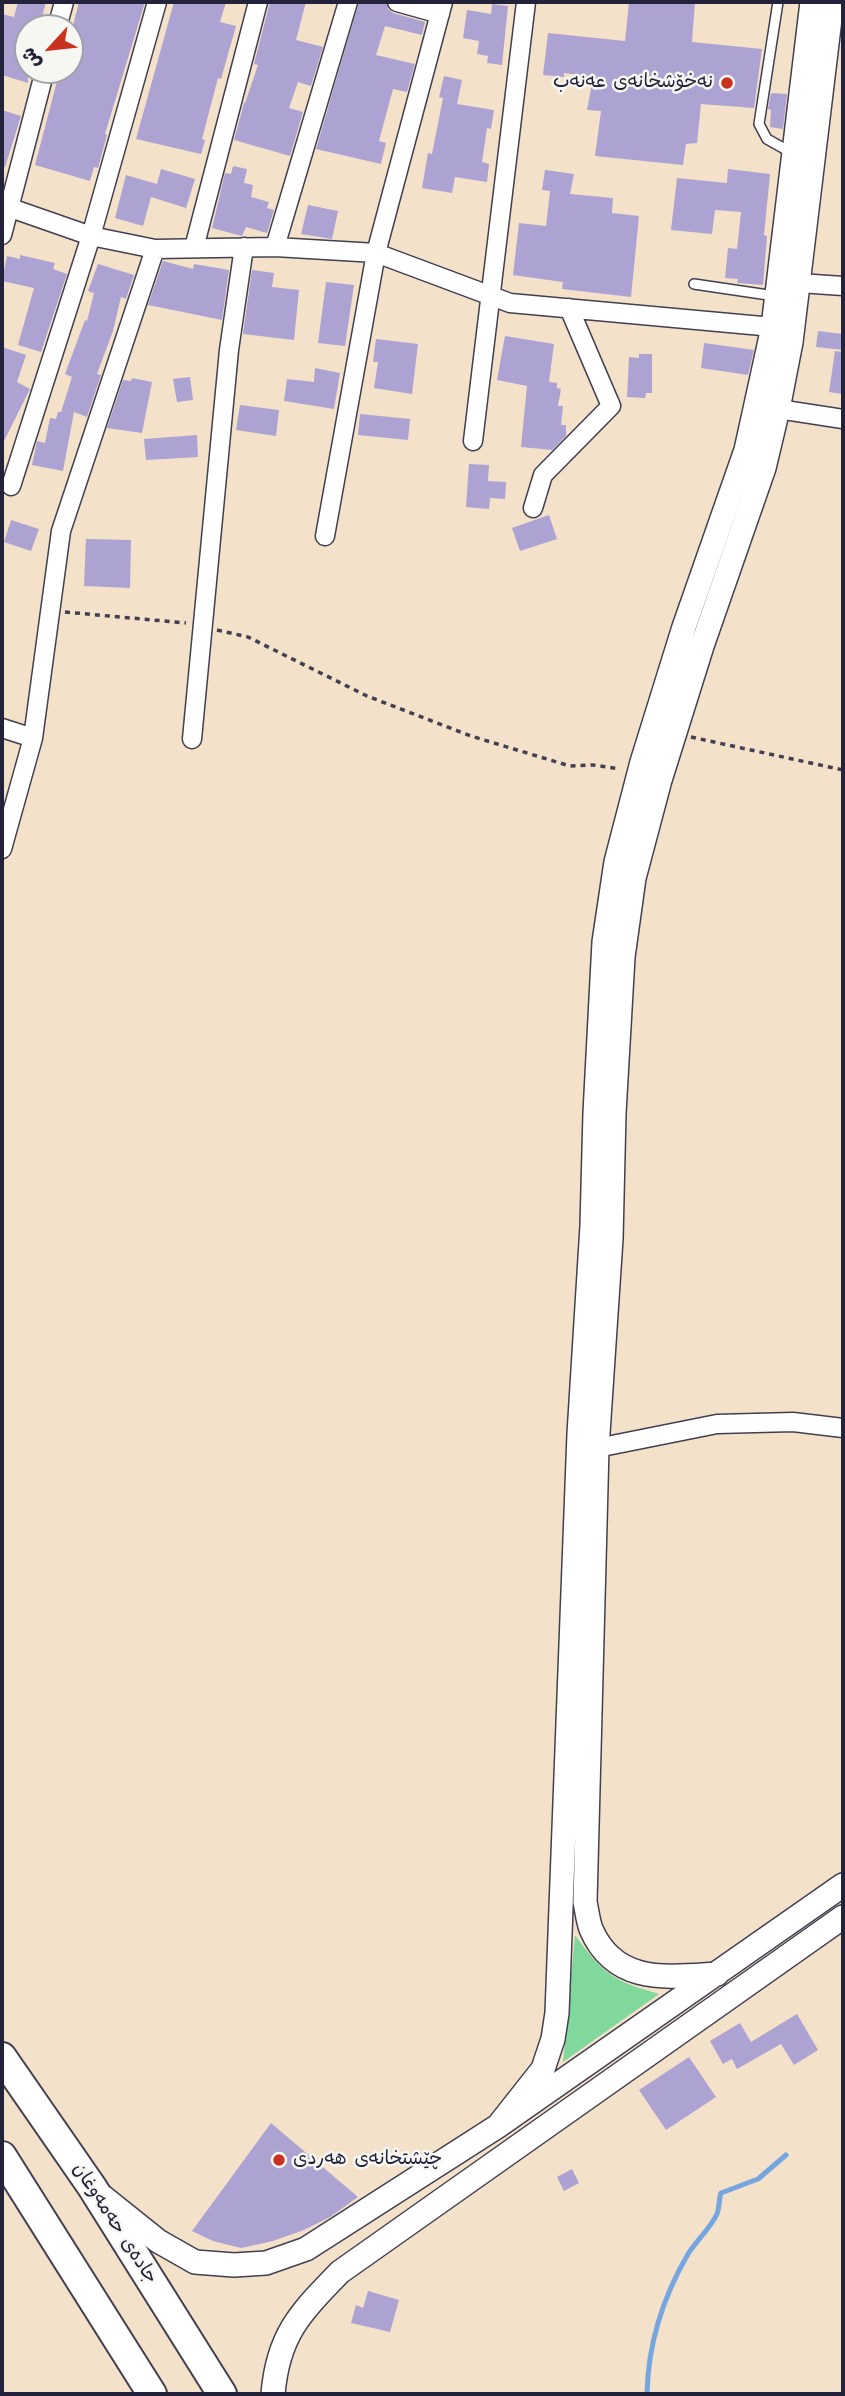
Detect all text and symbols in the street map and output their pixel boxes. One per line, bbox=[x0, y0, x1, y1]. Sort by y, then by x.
north arrow bbox=[14, 14, 84, 84]
text: ش bbox=[15, 42, 48, 73]
place label: نەخۆشخانەی عەنەب bbox=[553, 72, 713, 94]
marker: نەخۆشخانەی عەنەب bbox=[719, 75, 735, 91]
place label: چێشتخانەی هەردی bbox=[293, 2149, 442, 2171]
marker: چێشتخانەی هەردی bbox=[271, 2152, 287, 2168]
street label: جادەی حەمەوغان bbox=[66, 2159, 162, 2289]

